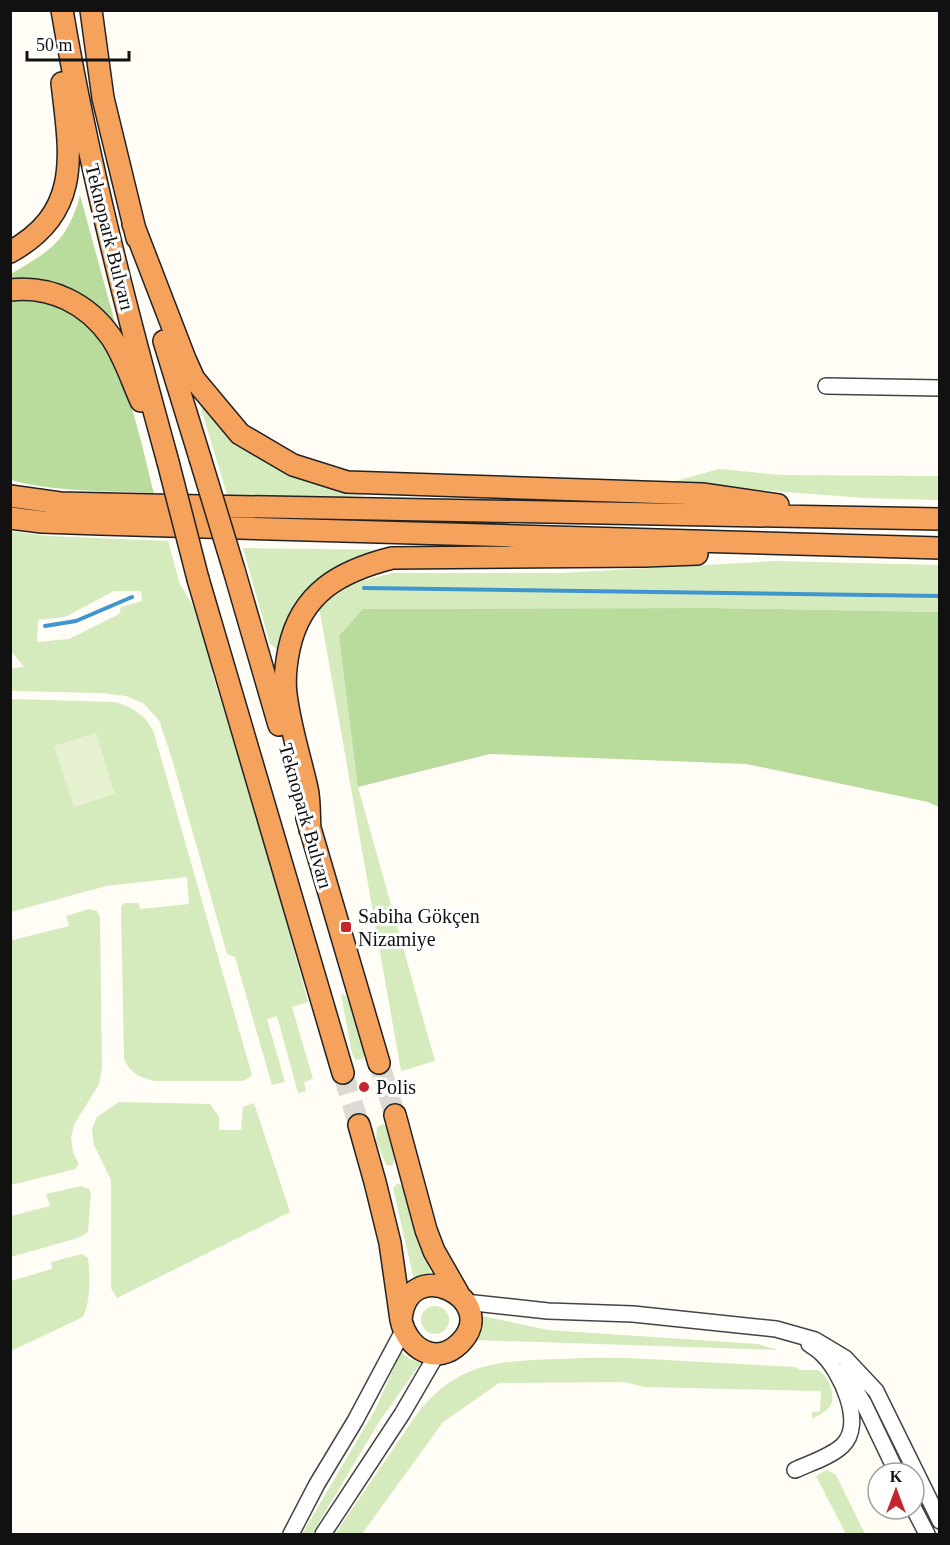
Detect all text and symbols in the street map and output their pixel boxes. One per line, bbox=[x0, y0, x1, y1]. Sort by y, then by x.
scale bar bbox=[27, 24, 129, 62]
text: 50 m bbox=[36, 35, 73, 55]
street label: Teknopark Bulvarı bbox=[80, 161, 139, 313]
street label: Teknopark Bulvarı bbox=[274, 741, 337, 892]
place label: Sabiha Gökçen Nizamiye bbox=[358, 905, 480, 951]
marker: Sabiha Gökçen Nizamiye bbox=[339, 920, 353, 934]
place label: Polis bbox=[376, 1076, 416, 1098]
marker: Polis bbox=[357, 1080, 371, 1094]
north arrow bbox=[866, 1461, 926, 1521]
text: K bbox=[890, 1468, 903, 1485]

